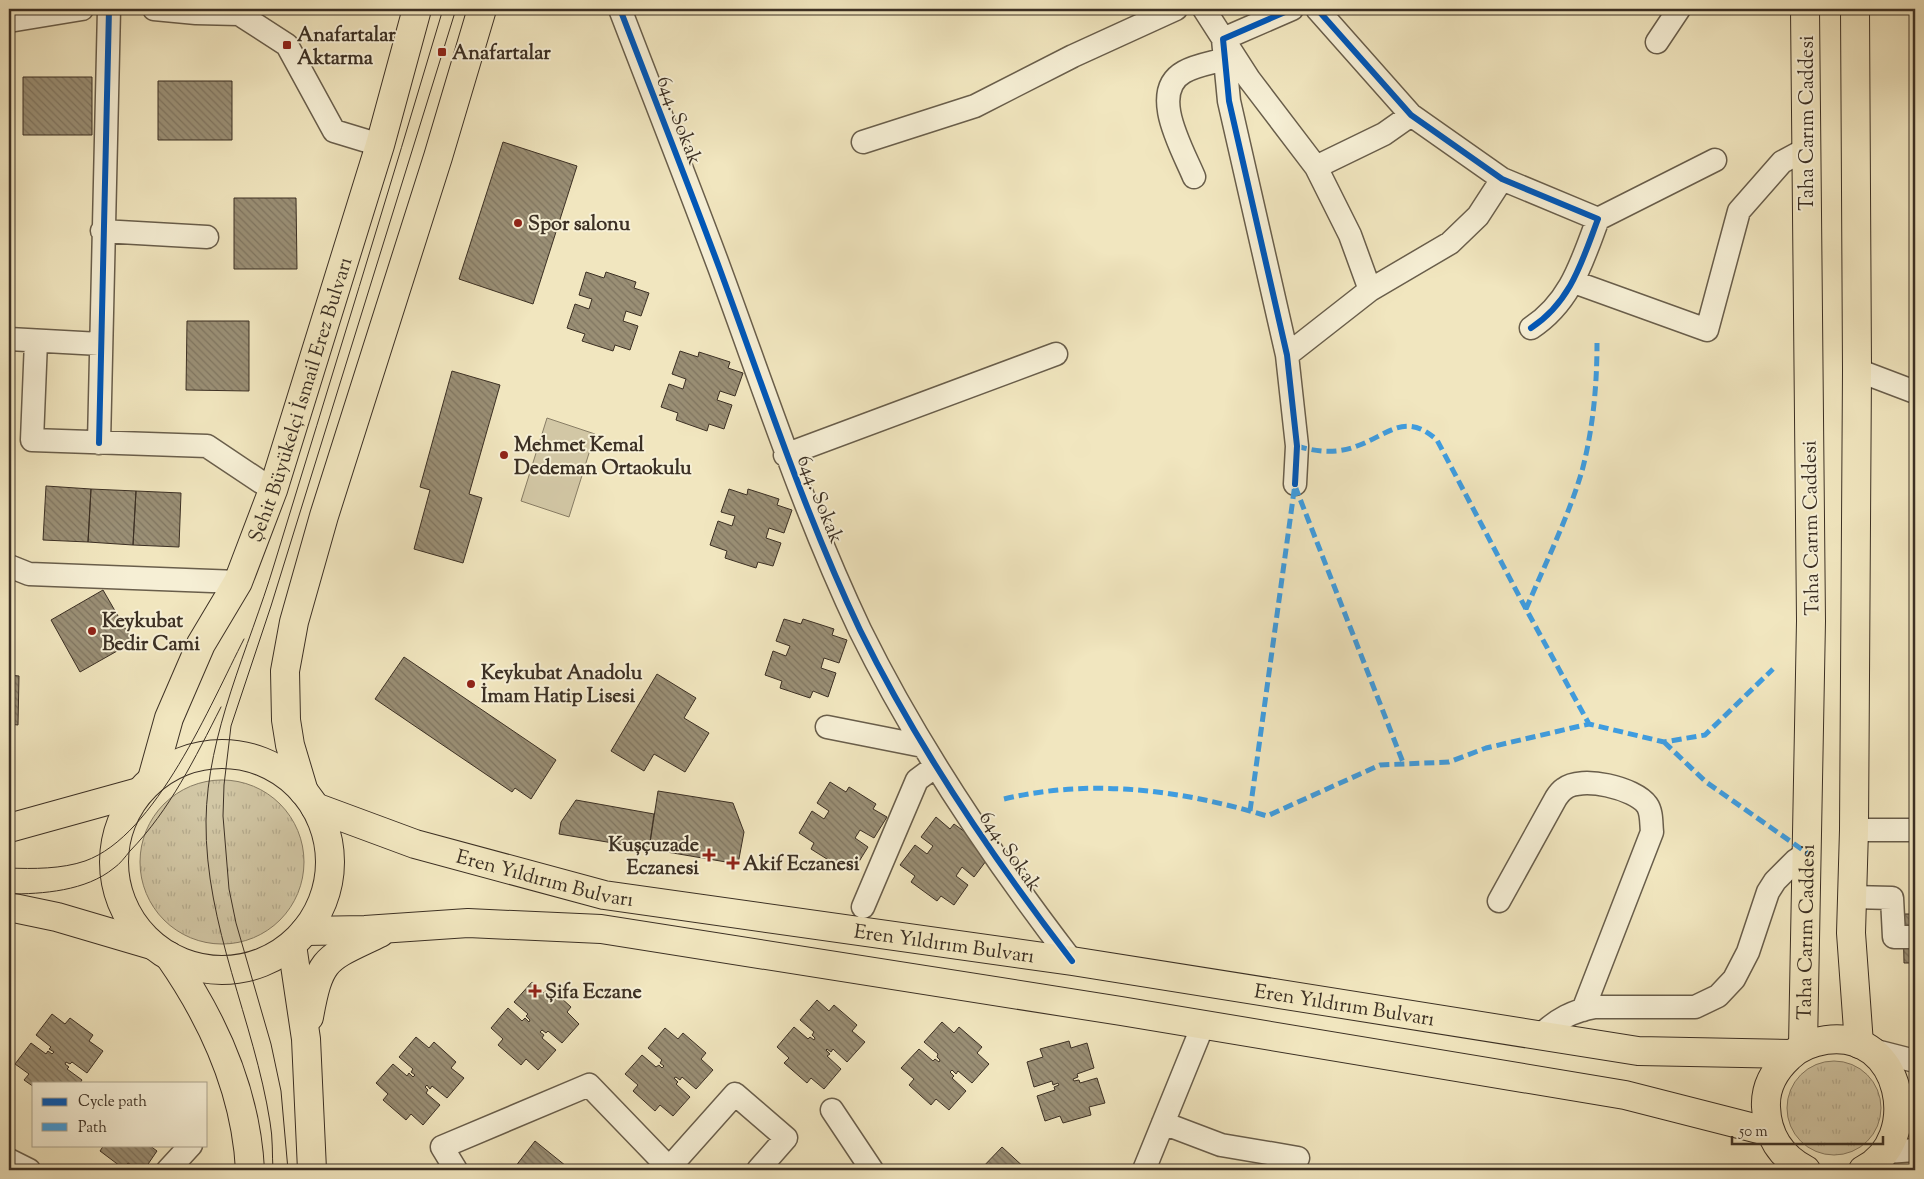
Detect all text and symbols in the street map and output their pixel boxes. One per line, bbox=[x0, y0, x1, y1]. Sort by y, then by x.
place label: Anafartalar Aktarma bbox=[297, 22, 396, 74]
street label: Taha Carım Caddesi bbox=[1794, 35, 1823, 211]
marker: Anafartalar Aktarma bbox=[281, 39, 293, 51]
place label: Anafartalar bbox=[452, 40, 551, 69]
marker: Anafartalar bbox=[436, 46, 448, 58]
street label: 644. Sokak bbox=[647, 72, 708, 169]
place label: Spor salonu bbox=[528, 211, 631, 240]
marker: Spor salonu bbox=[512, 217, 524, 229]
street label: Şehit Büyükelçi İsmail Erez Bulvarı bbox=[242, 254, 361, 547]
place label: Mehmet Kemal Dedeman Ortaokulu bbox=[514, 432, 692, 484]
street label: Taha Carım Caddesi bbox=[1796, 440, 1829, 616]
marker: Mehmet Kemal Dedeman Ortaokulu bbox=[498, 449, 510, 461]
street label: 644. Sokak bbox=[788, 451, 850, 548]
place label: Keykubat Bedir Cami bbox=[102, 608, 200, 660]
marker: Keykubat Bedir Cami bbox=[86, 625, 98, 637]
place label: Keykubat Anadolu İmam Hatip Lisesi bbox=[481, 660, 643, 712]
marker: Keykubat Anadolu İmam Hatip Lisesi bbox=[465, 678, 477, 690]
street label: 644. Sokak bbox=[970, 806, 1047, 899]
place label: Kuşçuzade Eczanesi bbox=[608, 832, 699, 884]
street label: Eren Yıldırım Bulvarı bbox=[452, 844, 635, 916]
street label: Taha Carım Caddesi bbox=[1791, 844, 1824, 1020]
marker: Kuşçuzade Eczanesi bbox=[703, 849, 715, 861]
place label: Akif Eczanesi bbox=[743, 851, 860, 880]
marker: Akif Eczanesi bbox=[727, 857, 739, 869]
street label: Eren Yıldırım Bulvarı bbox=[852, 918, 1036, 973]
street label: Eren Yıldırım Bulvarı bbox=[1252, 978, 1437, 1035]
place label: Şifa Eczane bbox=[545, 979, 642, 1008]
marker: Şifa Eczane bbox=[529, 985, 541, 997]
legend bbox=[32, 1082, 208, 1146]
text: Cycle path bbox=[78, 1092, 147, 1113]
scale bar bbox=[1732, 1114, 1883, 1146]
text: Path bbox=[78, 1118, 107, 1139]
text: 50 m bbox=[1738, 1122, 1768, 1143]

